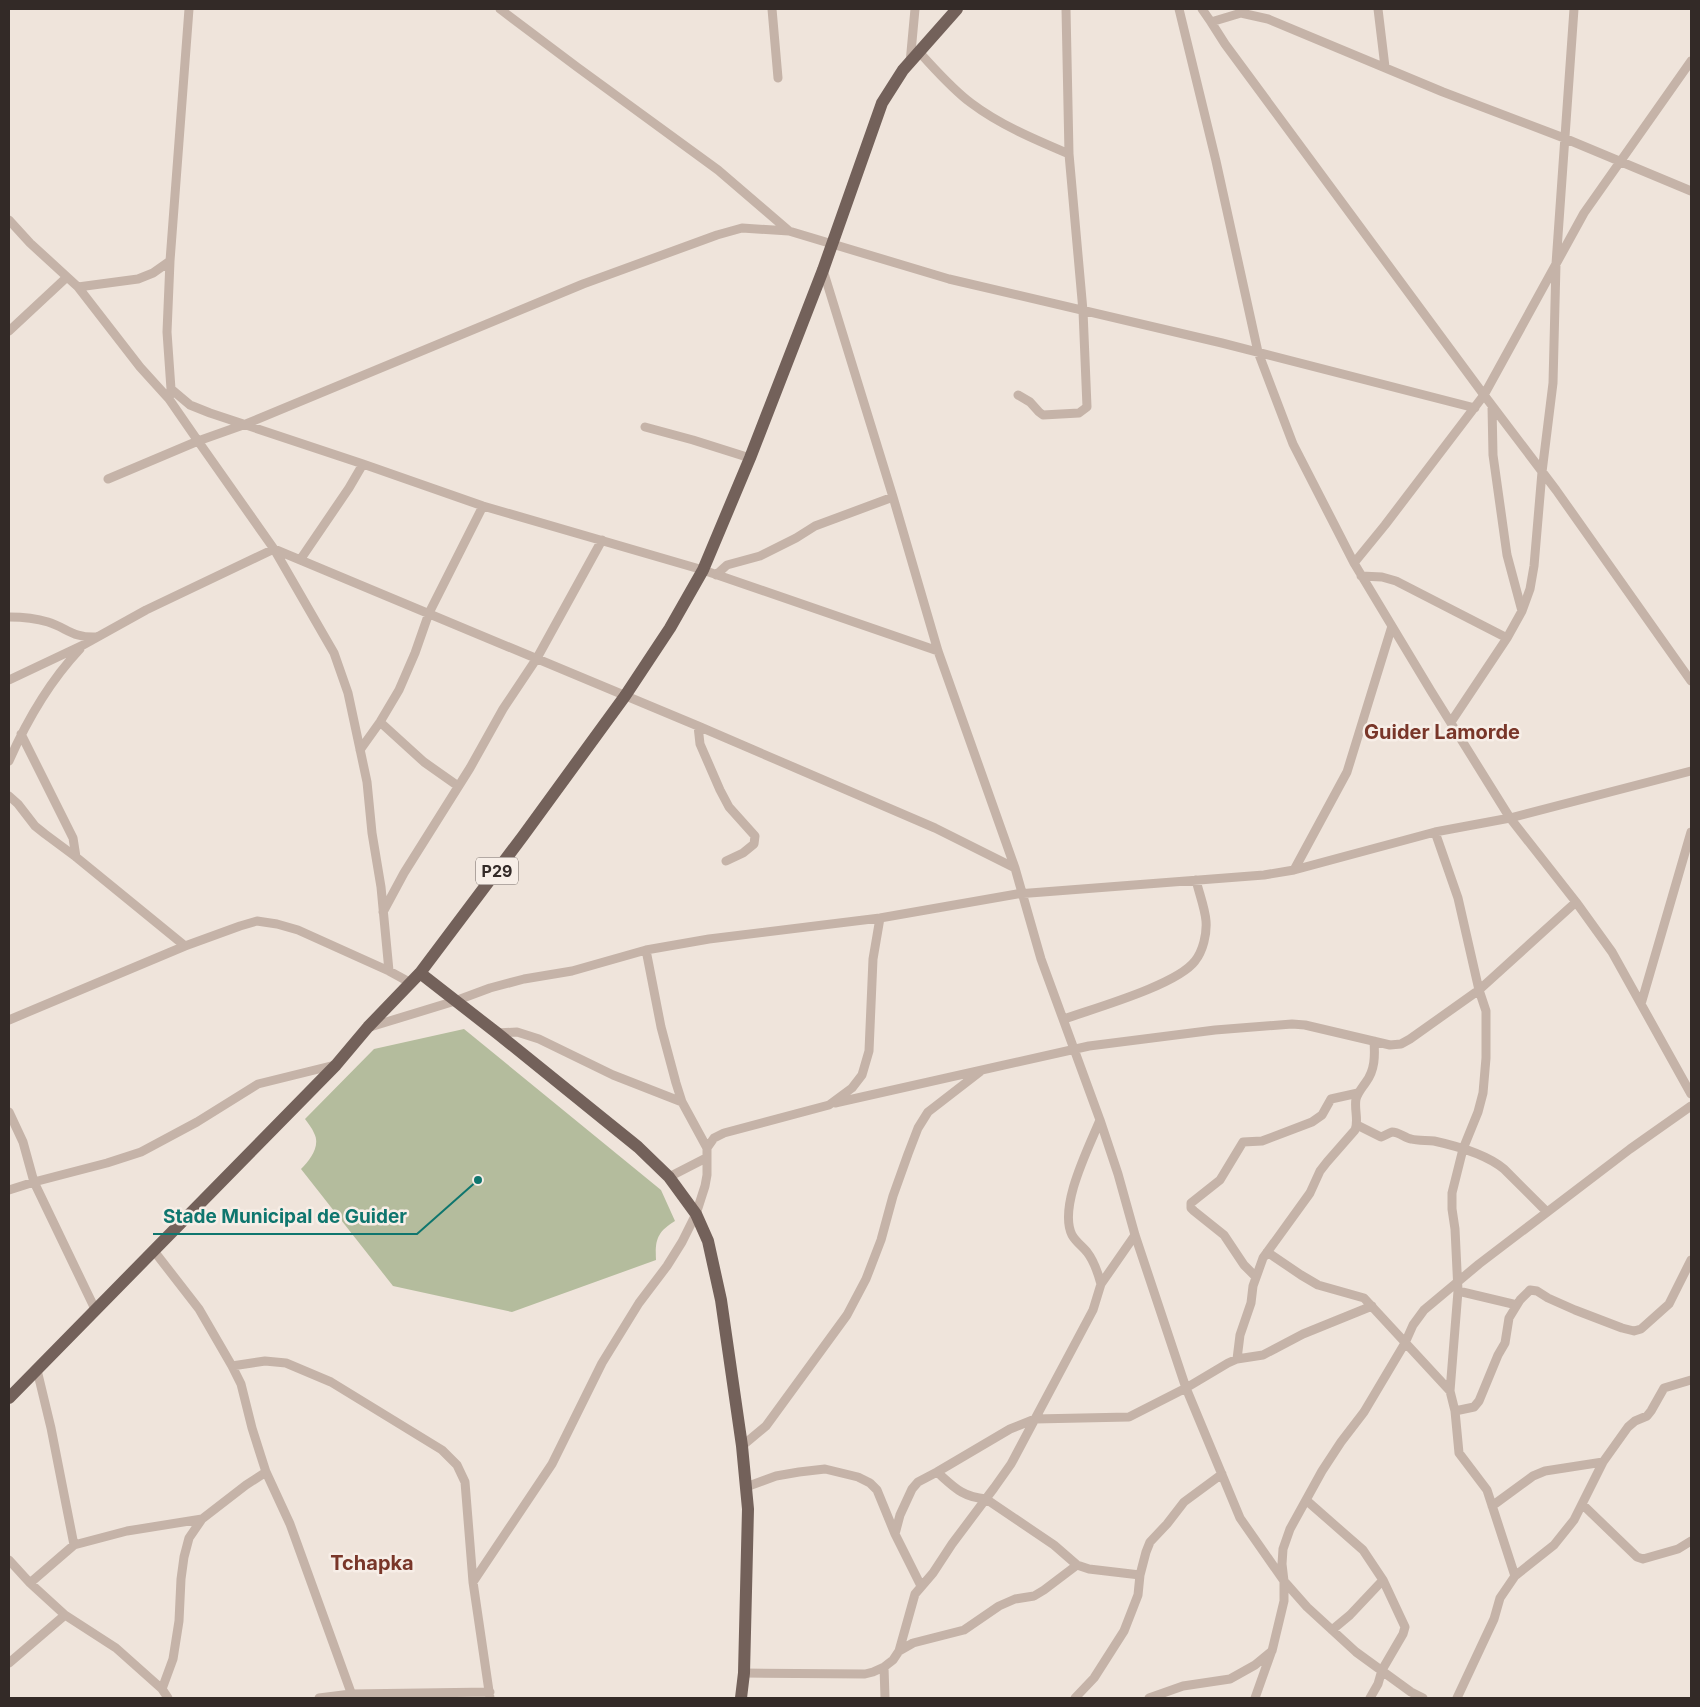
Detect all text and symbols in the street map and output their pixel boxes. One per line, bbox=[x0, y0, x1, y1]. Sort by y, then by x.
district label: Guider Lamorde bbox=[1364, 720, 1520, 744]
road number: P29 bbox=[476, 858, 518, 884]
callout: Stade Municipal de Guider bbox=[153, 1200, 417, 1234]
text: Stade Municipal de Guider bbox=[163, 1205, 407, 1228]
district label: Tchapka bbox=[330, 1551, 414, 1575]

